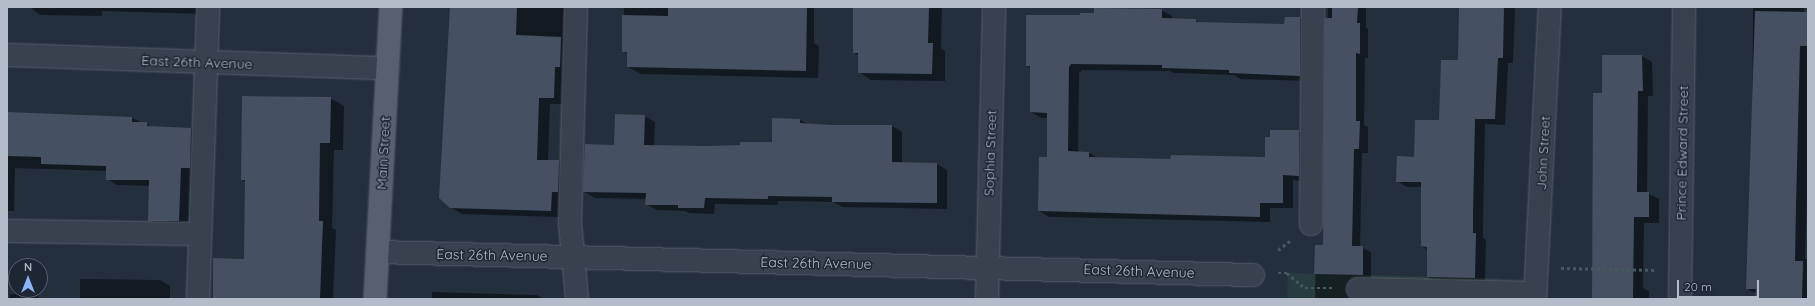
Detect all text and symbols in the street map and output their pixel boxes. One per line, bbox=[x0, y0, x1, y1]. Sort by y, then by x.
street label: East 26th Avenue bbox=[141, 52, 253, 72]
street label: Prince Edward Street bbox=[1672, 85, 1692, 221]
street label: Sophia Street bbox=[980, 110, 1000, 196]
street label: John Street bbox=[1533, 115, 1553, 191]
street label: Main Street bbox=[373, 116, 393, 190]
street label: East 26th Avenue bbox=[436, 246, 548, 264]
street label: East 26th Avenue bbox=[760, 254, 872, 272]
north arrow bbox=[8, 258, 48, 298]
text: N bbox=[24, 260, 32, 274]
street label: East 26th Avenue bbox=[1083, 261, 1195, 281]
scale bar bbox=[1679, 272, 1761, 298]
text: 20 m bbox=[1684, 279, 1712, 294]

